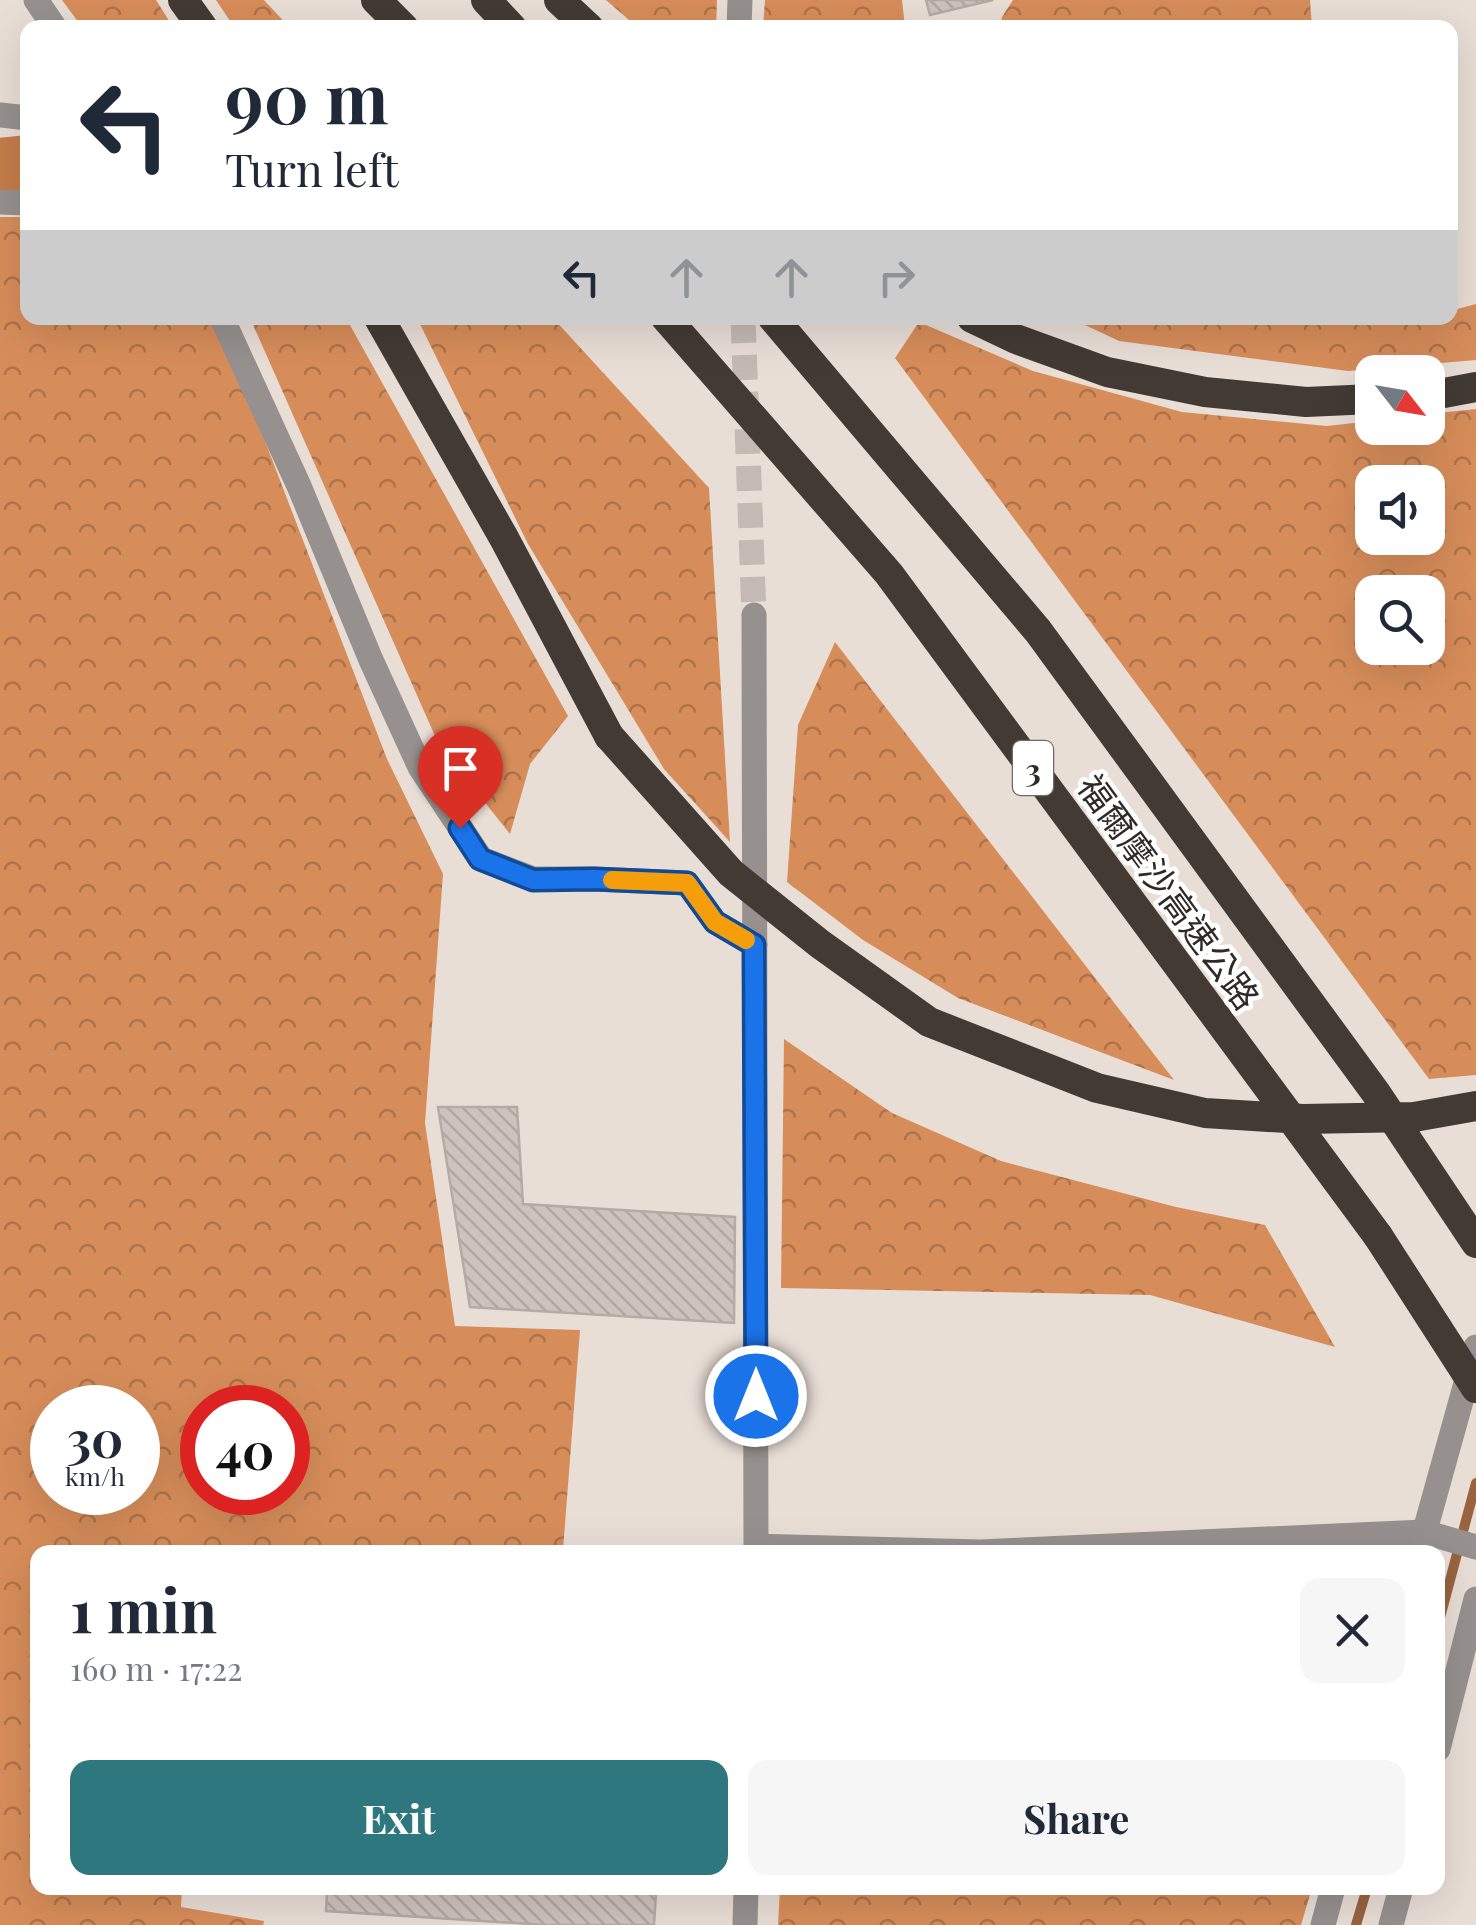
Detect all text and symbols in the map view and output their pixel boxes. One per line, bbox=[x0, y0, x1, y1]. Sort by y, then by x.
text: 90 m bbox=[225, 48, 389, 142]
icon: left bbox=[60, 60, 190, 190]
text: Turn left bbox=[225, 138, 399, 198]
icon: left bbox=[554, 250, 609, 305]
icon: ahead bbox=[659, 250, 714, 305]
icon: ahead bbox=[764, 250, 819, 305]
icon: right bbox=[869, 250, 924, 305]
north arrow bbox=[1355, 355, 1445, 445]
map controls bbox=[1355, 355, 1445, 665]
button: sound bbox=[1355, 465, 1445, 555]
button: search bbox=[1355, 575, 1445, 665]
pin bbox=[418, 726, 503, 829]
icon: arrive bbox=[433, 741, 488, 796]
road number: 3 bbox=[1013, 741, 1053, 795]
street label: 福爾摩沙高速公路 bbox=[1069, 764, 1271, 1018]
position arrow bbox=[704, 1344, 808, 1448]
speed limit sign: 40 bbox=[180, 1385, 310, 1515]
text: 30 bbox=[67, 1404, 123, 1471]
text: km/h bbox=[65, 1459, 125, 1492]
text: 1 min bbox=[70, 1568, 217, 1648]
button: close bbox=[1300, 1578, 1405, 1683]
text: 160 m · 17:22 bbox=[70, 1646, 242, 1689]
button: Exit bbox=[70, 1760, 728, 1875]
button: Share bbox=[748, 1760, 1405, 1875]

